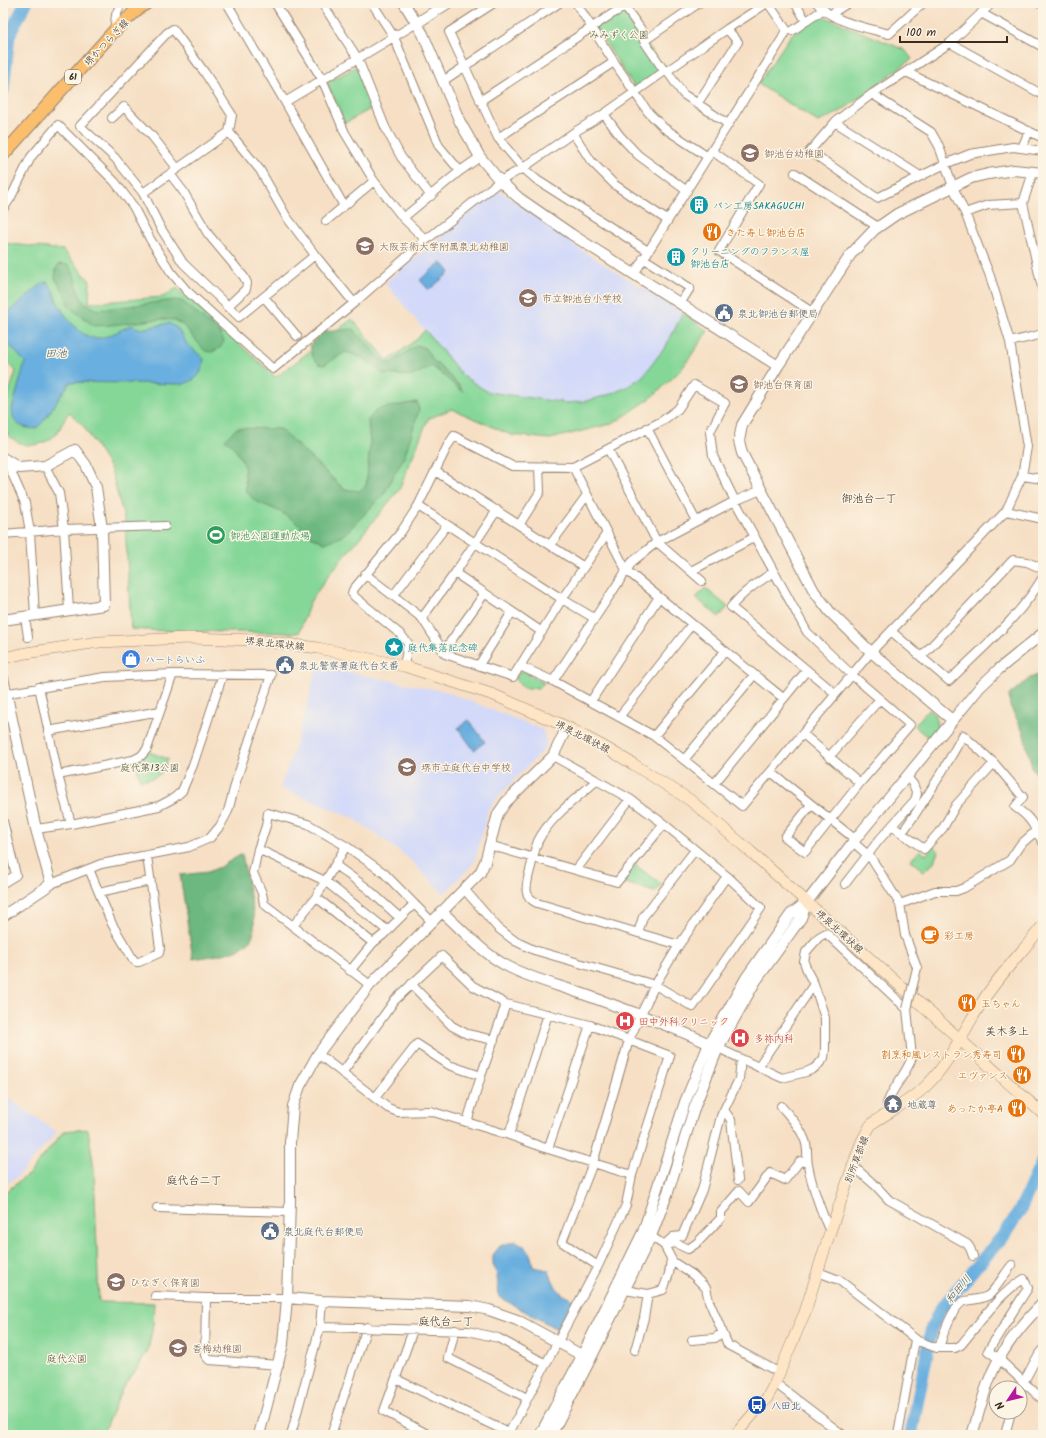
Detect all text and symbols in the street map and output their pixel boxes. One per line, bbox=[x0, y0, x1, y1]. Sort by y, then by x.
street label: 堺かつらぎ線 bbox=[80, 15, 133, 70]
scale bar bbox=[900, 18, 1007, 44]
text: 100 m bbox=[906, 23, 937, 42]
park label: みみずく公園 bbox=[589, 27, 649, 43]
road number: 61 bbox=[65, 70, 81, 84]
school or university icon: 御池台幼稚園 bbox=[739, 142, 761, 164]
place label: 御池台幼稚園 bbox=[764, 146, 824, 162]
building icon: パン工房SAKAGUCHI bbox=[688, 194, 710, 216]
place label: パン工房SAKAGUCHI bbox=[713, 198, 804, 214]
restaurant icon: きた寿し御池台店 bbox=[701, 221, 723, 243]
place label: きた寿し御池台店 bbox=[726, 225, 806, 241]
school or university icon: 大阪芸術大学附属泉北幼稚園 bbox=[354, 235, 376, 257]
place label: 大阪芸術大学附属泉北幼稚園 bbox=[379, 239, 509, 255]
place label: クリーニングのフランス屋 御池台店 bbox=[690, 244, 810, 272]
building icon: クリーニングのフランス屋 御池台店 bbox=[665, 246, 687, 268]
school or university icon: 市立御池台小学校 bbox=[517, 287, 539, 309]
place label: 市立御池台小学校 bbox=[542, 291, 622, 307]
public building icon: 泉北御池台郵便局 bbox=[713, 302, 735, 324]
place label: 泉北御池台郵便局 bbox=[738, 306, 818, 322]
water label: 田池 bbox=[45, 345, 68, 363]
school or university icon: 御池台保育園 bbox=[728, 373, 750, 395]
place label: 御池台保育園 bbox=[753, 377, 813, 393]
district label: 御池台一丁 bbox=[842, 490, 897, 508]
sports icon: 御池公園運動広場 bbox=[205, 524, 227, 546]
place label: 御池公園運動広場 bbox=[230, 528, 310, 544]
street label: 堺泉北環状線 bbox=[244, 633, 306, 655]
place icon: 庭代集落記念碑 bbox=[383, 636, 405, 658]
place label: 庭代集落記念碑 bbox=[408, 640, 478, 656]
shop icon: ハートらいふ bbox=[120, 648, 142, 670]
place label: ハートらいふ bbox=[145, 652, 205, 668]
public building icon: 泉北警察署庭代台交番 bbox=[274, 654, 296, 676]
place label: 泉北警察署庭代台交番 bbox=[299, 658, 399, 674]
street label: 堺泉北環状線 bbox=[552, 716, 613, 758]
school or university icon: 堺市立庭代台中学校 bbox=[396, 756, 418, 778]
park label: 庭代第13公園 bbox=[121, 760, 179, 776]
place label: 堺市立庭代台中学校 bbox=[421, 760, 511, 776]
street label: 堺泉北環状線 bbox=[812, 906, 867, 958]
cafe icon: 彩工房 bbox=[919, 924, 941, 946]
place label: 彩工房 bbox=[944, 928, 974, 944]
restaurant icon: 玉ちゃん bbox=[956, 992, 978, 1014]
place label: 玉ちゃん bbox=[981, 996, 1021, 1012]
hospital icon: 田中外科クリニック bbox=[614, 1010, 636, 1032]
place label: 田中外科クリニック bbox=[639, 1014, 729, 1030]
district label: 美木多上 bbox=[985, 1023, 1029, 1041]
hospital icon: 多祢内科 bbox=[729, 1027, 751, 1049]
place label: 多祢内科 bbox=[754, 1031, 794, 1047]
restaurant icon: 割烹和風レストラン秀寿司 bbox=[1005, 1043, 1027, 1065]
place label: 割烹和風レストラン秀寿司 bbox=[881, 1047, 1002, 1063]
restaurant icon: エヴァンス bbox=[1011, 1064, 1033, 1086]
place label: エヴァンス bbox=[958, 1068, 1008, 1084]
temple icon: 地蔵尊 bbox=[882, 1093, 904, 1115]
place label: 地蔵尊 bbox=[907, 1097, 937, 1113]
restaurant icon: あったか亭A bbox=[1006, 1097, 1028, 1119]
place label: あったか亭A bbox=[947, 1101, 1003, 1117]
street label: 別所草部線 bbox=[841, 1133, 873, 1186]
district label: 庭代台二丁 bbox=[167, 1172, 222, 1190]
public building icon: 泉北庭代台郵便局 bbox=[259, 1220, 281, 1242]
place label: 泉北庭代台郵便局 bbox=[284, 1224, 364, 1240]
school or university icon: ひなぎく保育園 bbox=[105, 1271, 127, 1293]
water label: 和田川 bbox=[941, 1271, 976, 1308]
place label: ひなぎく保育園 bbox=[130, 1275, 200, 1291]
district label: 庭代台一丁 bbox=[419, 1313, 474, 1331]
school or university icon: 香梅幼稚園 bbox=[167, 1337, 189, 1359]
place label: 香梅幼稚園 bbox=[192, 1341, 242, 1357]
park label: 庭代公園 bbox=[47, 1351, 87, 1367]
north arrow bbox=[988, 1380, 1028, 1420]
bus stop icon: 八田北 bbox=[746, 1394, 768, 1416]
text: N bbox=[991, 1397, 1010, 1413]
place label: 八田北 bbox=[771, 1398, 801, 1414]

